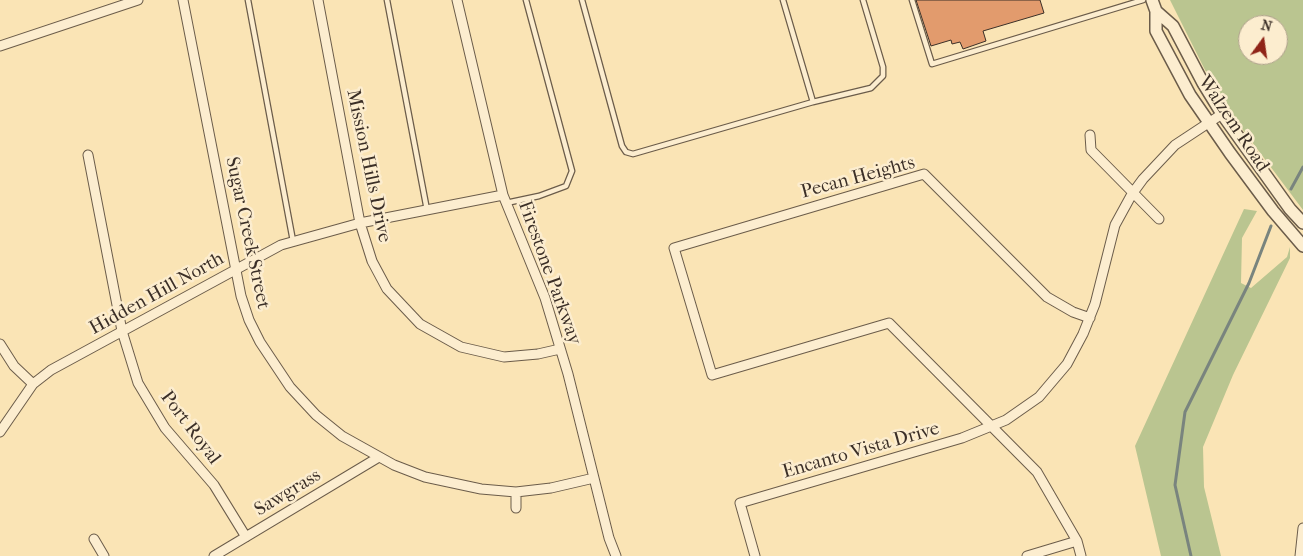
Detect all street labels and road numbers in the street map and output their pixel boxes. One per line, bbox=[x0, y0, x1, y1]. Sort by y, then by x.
street label: Walzem Road bbox=[1192, 71, 1274, 177]
street label: Mission Hills Drive bbox=[341, 87, 395, 245]
street label: Pecan Heights bbox=[799, 152, 917, 204]
street label: Sugar Creek Street bbox=[220, 155, 274, 311]
street label: Firestone Parkway bbox=[512, 198, 586, 348]
street label: Hidden Hill North bbox=[86, 248, 228, 340]
street label: Port Royal bbox=[155, 387, 225, 469]
street label: Encanto Vista Drive bbox=[780, 418, 942, 484]
street label: Sawgrass bbox=[251, 464, 325, 522]

